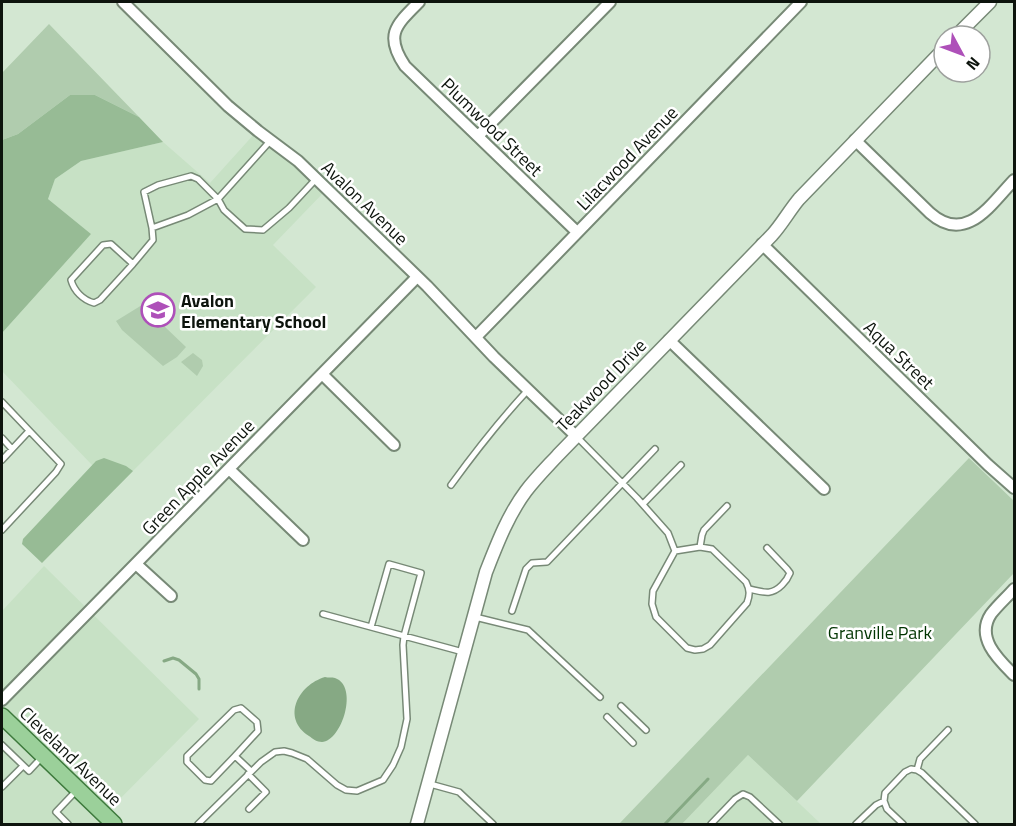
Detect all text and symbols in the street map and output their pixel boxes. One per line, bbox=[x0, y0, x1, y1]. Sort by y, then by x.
north arrow bbox=[932, 24, 992, 84]
text: N bbox=[961, 52, 986, 76]
street label: Plumwood Street bbox=[435, 71, 549, 183]
street label: Lilacwood Avenue bbox=[570, 100, 684, 216]
street label: Avalon Avenue bbox=[316, 155, 414, 251]
place label: Avalon Elementary School bbox=[181, 287, 326, 335]
school or university icon: Avalon Elementary School bbox=[140, 292, 176, 328]
street label: Aqua Street bbox=[858, 314, 941, 396]
street label: Teakwood Drive bbox=[550, 332, 652, 438]
street label: Green Apple Avenue bbox=[135, 413, 261, 541]
park label: Granville Park bbox=[828, 619, 933, 646]
street label: Cleveland Avenue bbox=[14, 700, 128, 812]

